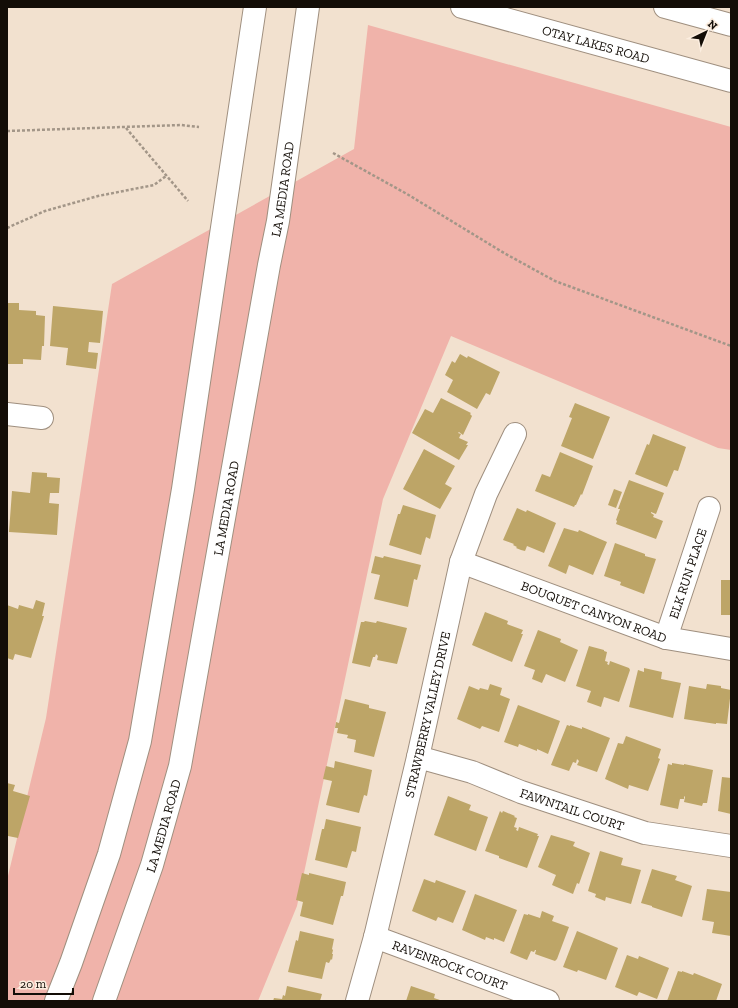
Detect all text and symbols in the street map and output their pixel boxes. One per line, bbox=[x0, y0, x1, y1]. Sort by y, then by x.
north arrow bbox=[686, 12, 726, 52]
text: N bbox=[705, 17, 720, 33]
street label: OTAY LAKES ROAD bbox=[541, 22, 651, 66]
street label: LA MEDIA ROAD bbox=[267, 141, 297, 238]
street label: LA MEDIA ROAD bbox=[210, 460, 242, 557]
street label: ELK RUN PLACE bbox=[665, 526, 709, 621]
street label: BOUQUET CANYON ROAD bbox=[519, 578, 669, 645]
street label: STRAWBERRY VALLEY DRIVE bbox=[401, 630, 453, 799]
street label: LA MEDIA ROAD bbox=[143, 778, 183, 874]
street label: FAWNTAIL COURT bbox=[518, 785, 626, 833]
street label: RAVENROCK COURT bbox=[391, 937, 510, 993]
scale bar bbox=[14, 970, 73, 996]
text: 20 m bbox=[20, 977, 47, 991]

